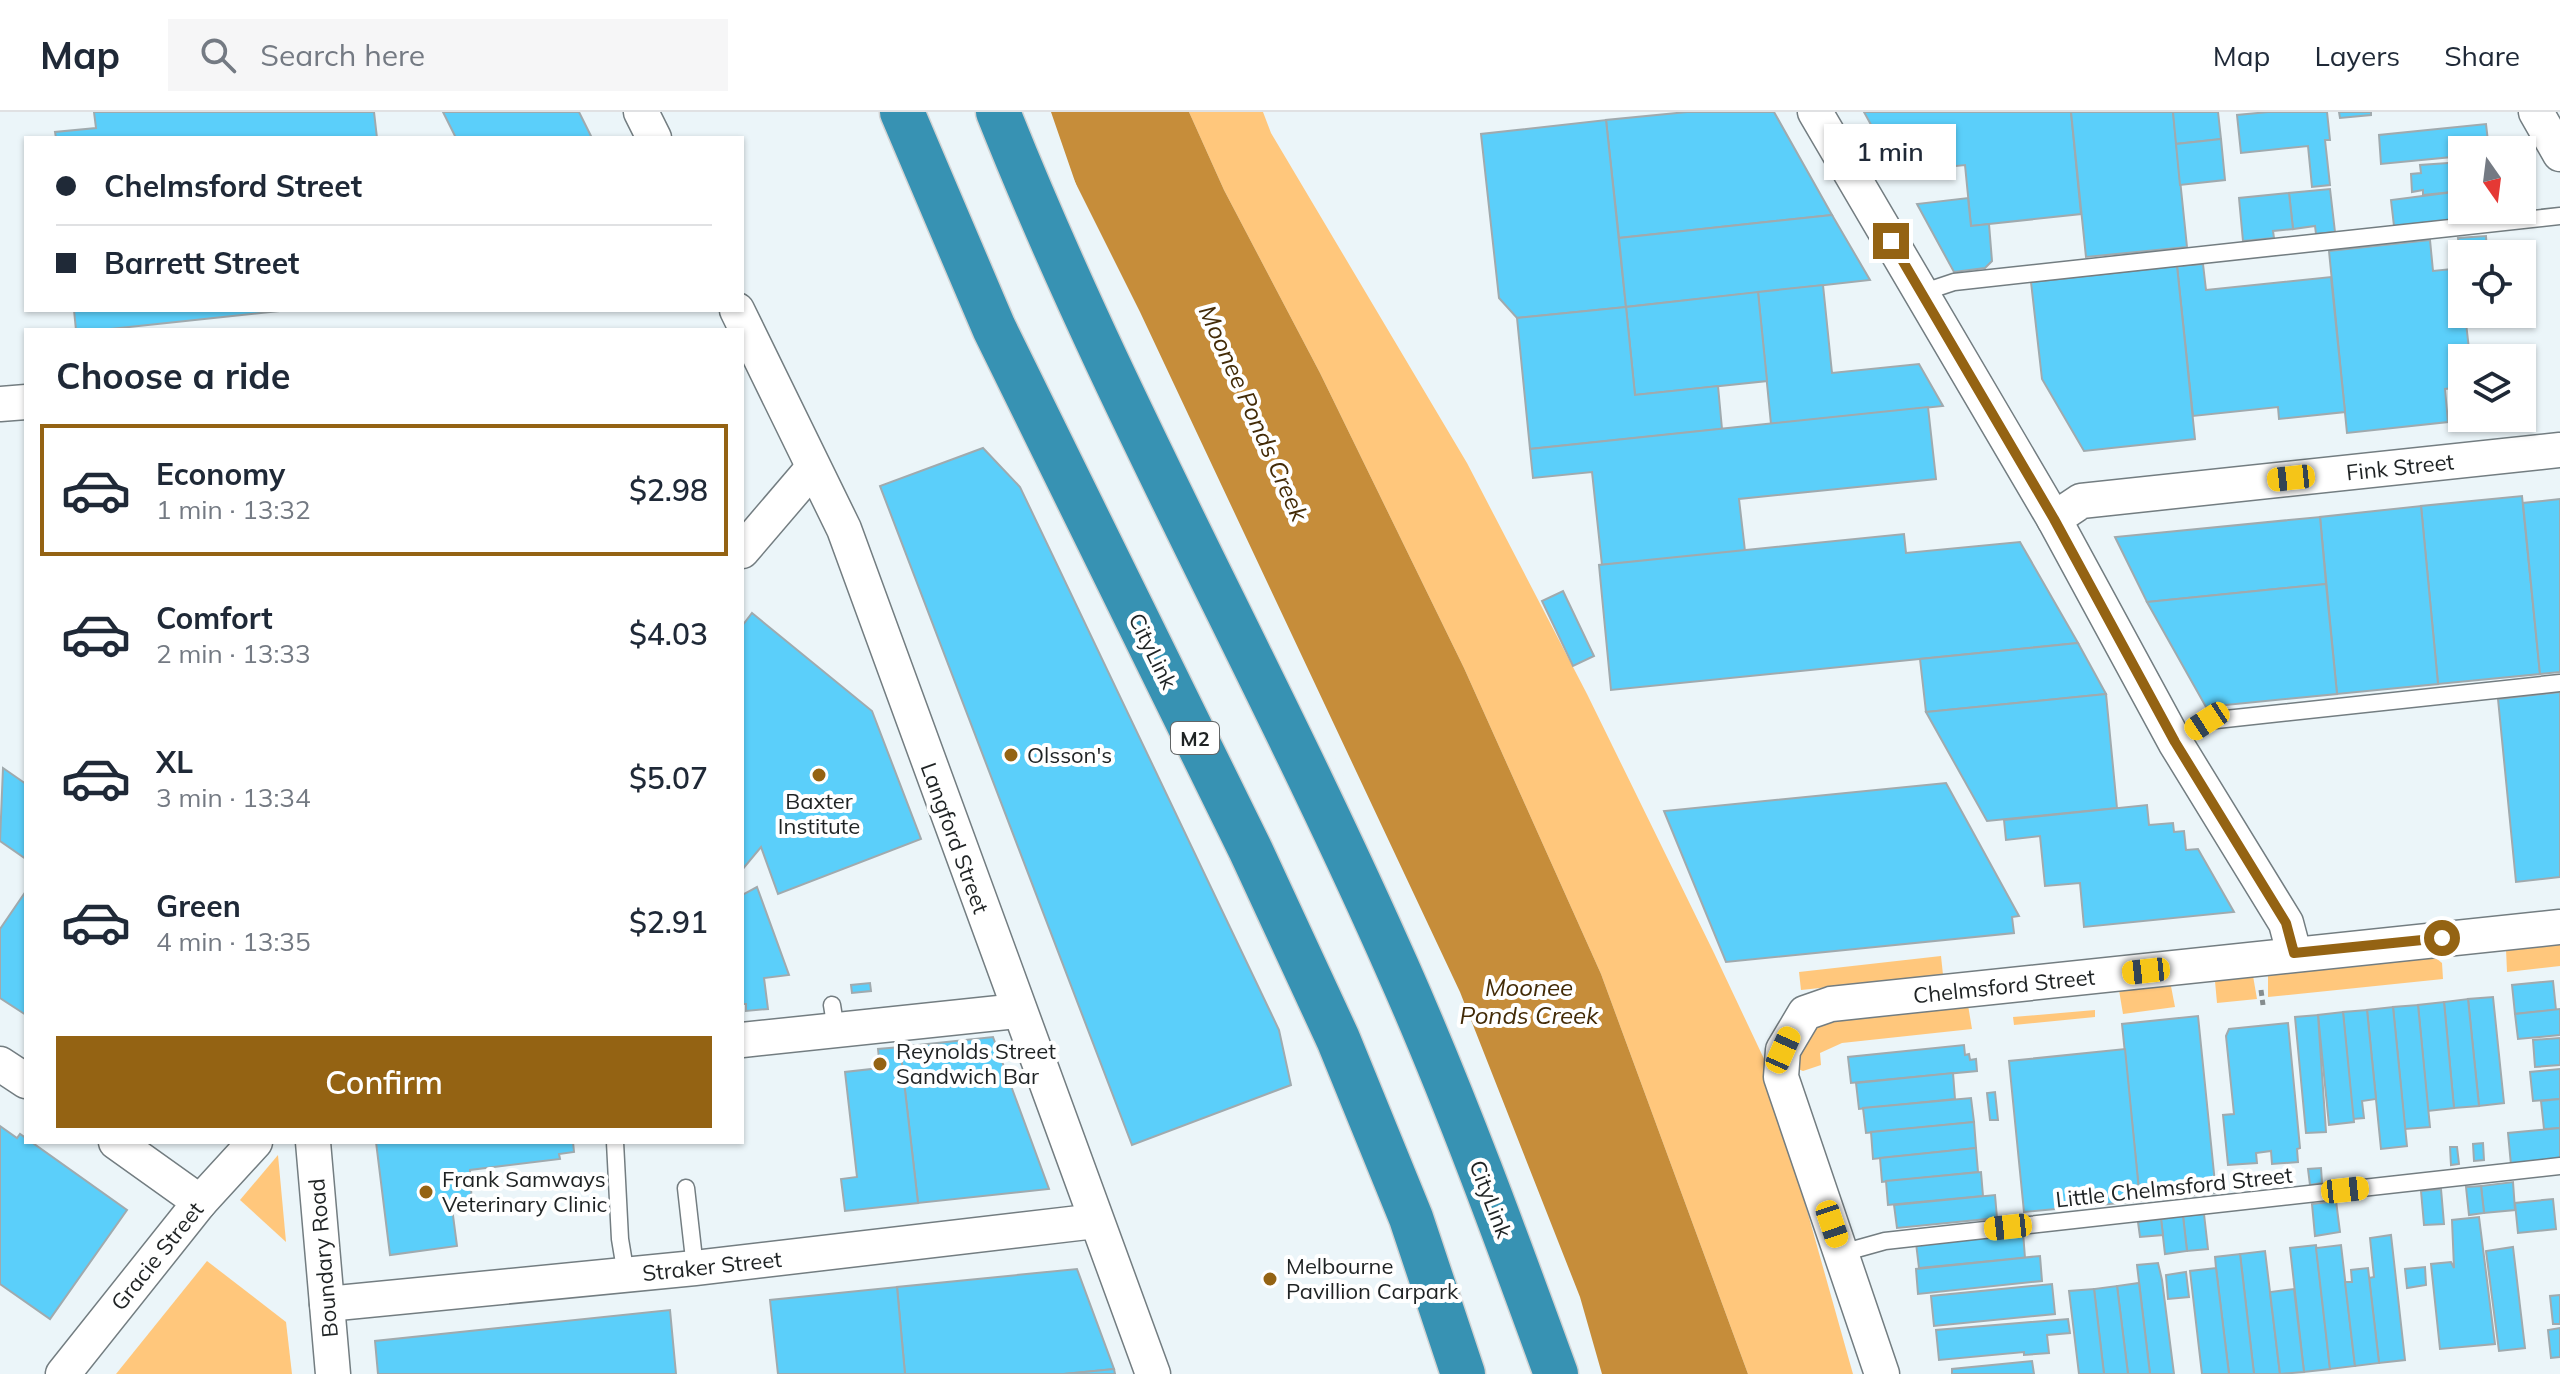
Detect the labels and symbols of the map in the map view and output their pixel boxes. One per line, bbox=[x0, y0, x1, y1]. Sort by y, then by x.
callout: 1 min bbox=[1825, 125, 1957, 181]
north arrow bbox=[2448, 136, 2536, 224]
route end bbox=[1873, 223, 1909, 259]
water label: Moonee Ponds Creek bbox=[1193, 300, 1315, 526]
street label: Fink Street bbox=[2345, 447, 2456, 487]
car bbox=[2266, 464, 2316, 492]
street label: CityLink bbox=[1123, 608, 1184, 694]
car bbox=[2180, 698, 2234, 744]
road number: M2 bbox=[1171, 722, 1219, 754]
place label: Olsson's bbox=[1027, 741, 1112, 769]
marker: Olsson's bbox=[1002, 746, 1020, 764]
street label: Langford Street bbox=[915, 759, 995, 918]
marker: Baxter Institute bbox=[810, 766, 828, 784]
place label: Baxter Institute bbox=[778, 787, 860, 840]
route start bbox=[2424, 920, 2460, 956]
car bbox=[2121, 957, 2171, 985]
street label: Chelmsford Street bbox=[1912, 962, 2097, 1009]
water label: Moonee Ponds Creek bbox=[1460, 972, 1599, 1030]
car bbox=[1762, 1023, 1804, 1077]
place label: Reynolds Street Sandwich Bar bbox=[896, 1037, 1056, 1090]
marker: Reynolds Street Sandwich Bar bbox=[871, 1055, 889, 1073]
street label: CityLink bbox=[1463, 1156, 1519, 1243]
street label: Little Chelmsford Street bbox=[2054, 1161, 2294, 1213]
place label: Frank Samways Veterinary Clinic bbox=[442, 1165, 608, 1218]
car bbox=[2320, 1176, 2370, 1204]
street label: Boundary Road bbox=[302, 1177, 344, 1339]
marker: Frank Samways Veterinary Clinic bbox=[417, 1183, 435, 1201]
street label: Gracie Street bbox=[105, 1196, 210, 1316]
car bbox=[1813, 1197, 1851, 1251]
car bbox=[1983, 1213, 2033, 1241]
street label: Straker Street bbox=[641, 1245, 783, 1287]
place label: Melbourne Pavillion Carpark bbox=[1286, 1252, 1459, 1305]
marker: Melbourne Pavillion Carpark bbox=[1261, 1270, 1279, 1288]

